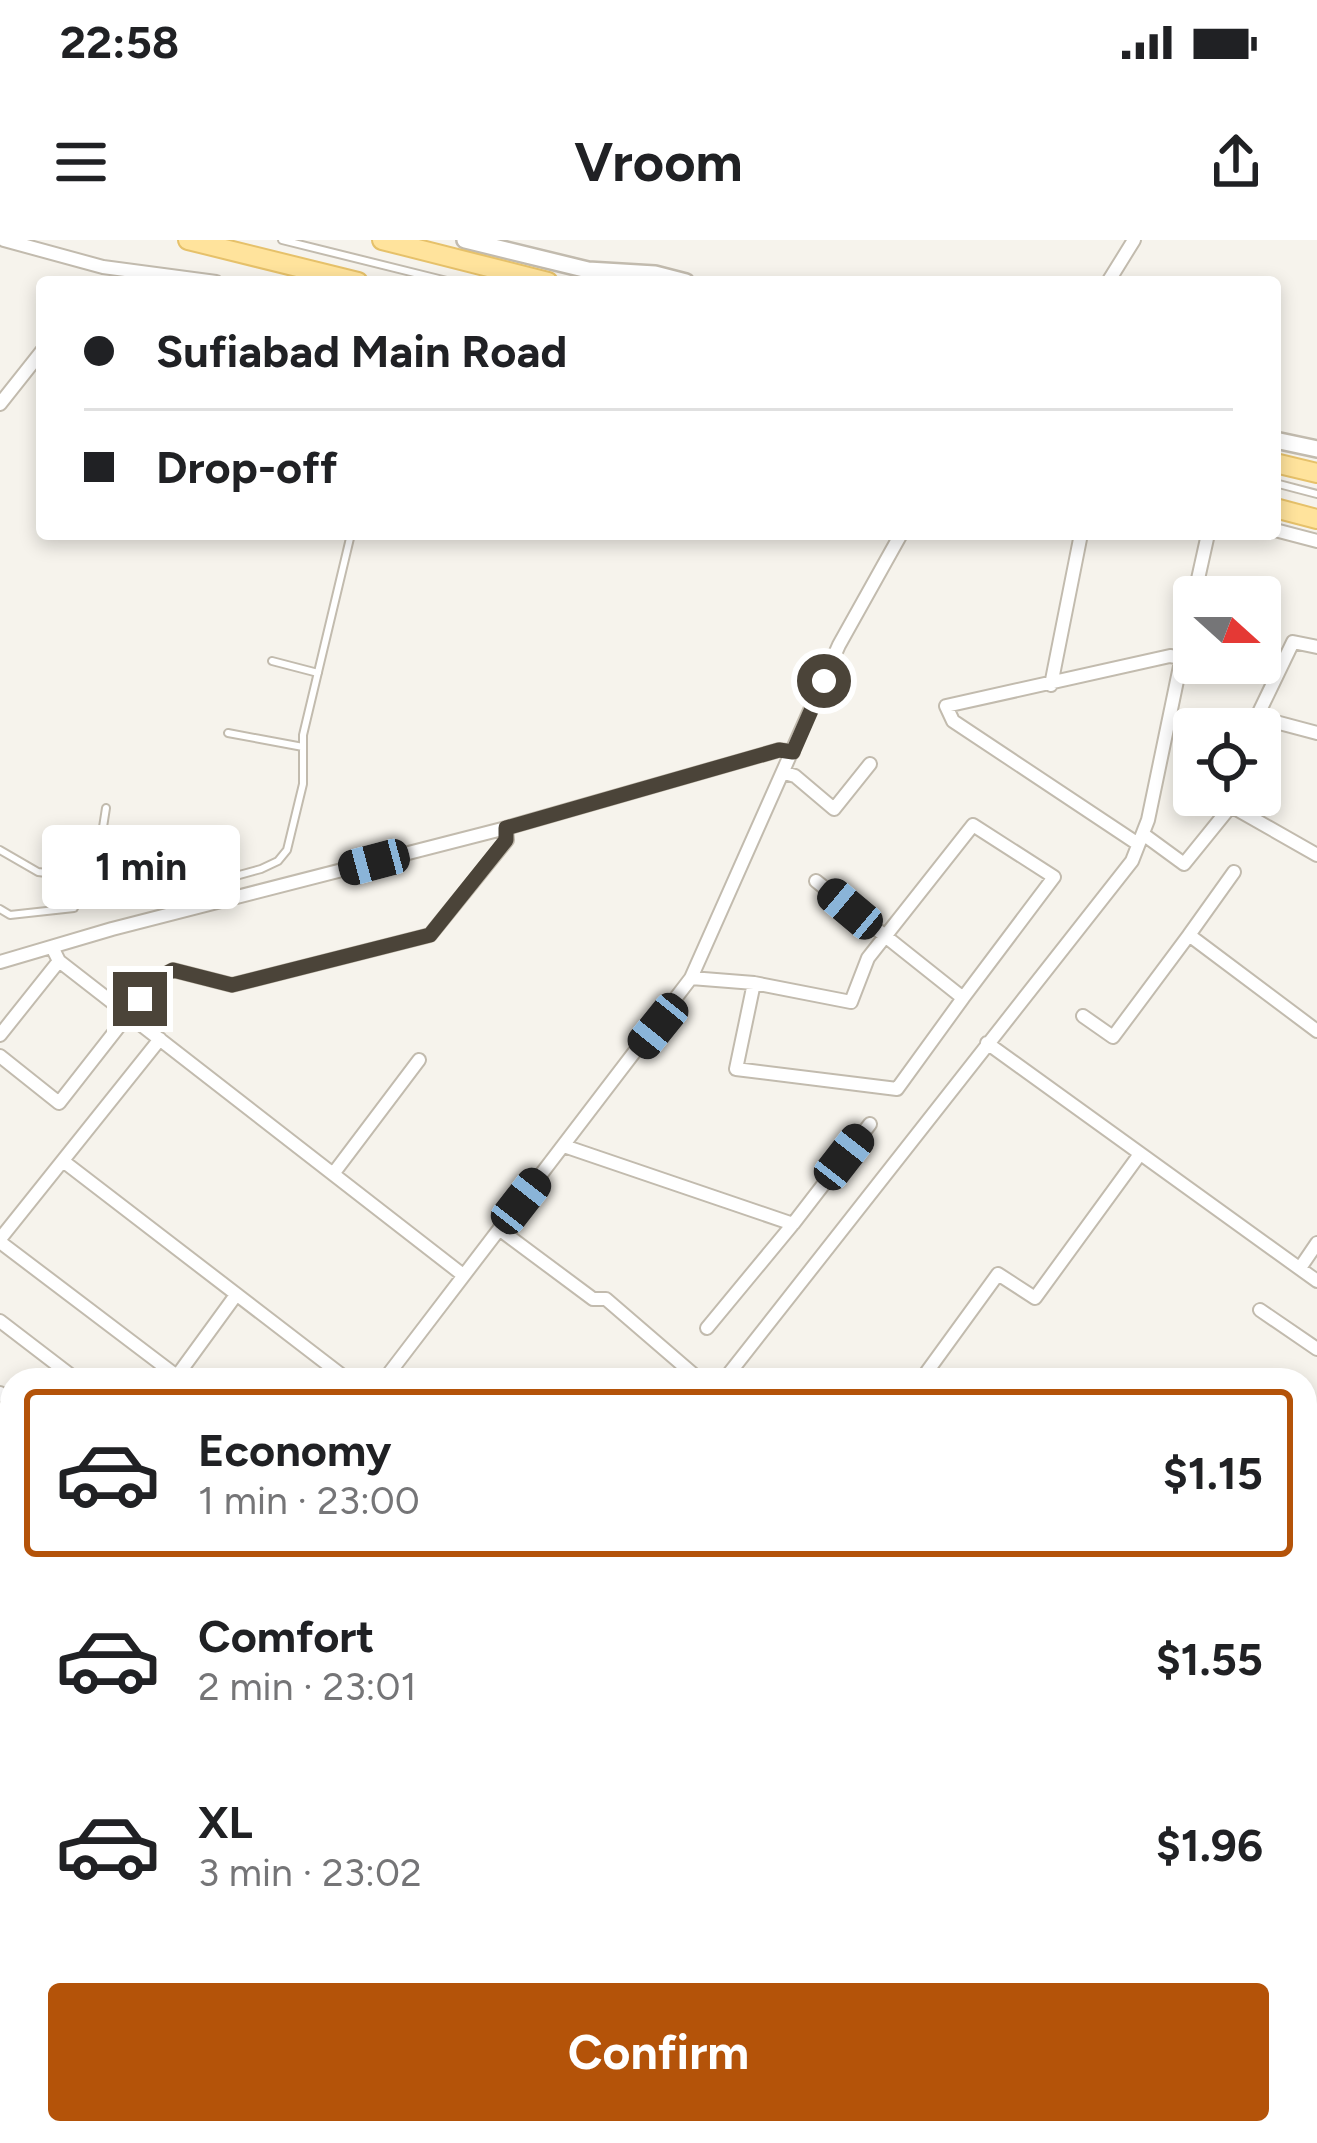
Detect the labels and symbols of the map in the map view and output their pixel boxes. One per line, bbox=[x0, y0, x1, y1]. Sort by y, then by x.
north arrow bbox=[1173, 576, 1281, 684]
route start bbox=[797, 654, 851, 708]
callout: 1 min bbox=[41, 825, 239, 909]
car bbox=[335, 835, 413, 889]
car bbox=[811, 872, 889, 946]
route end bbox=[113, 972, 167, 1026]
car bbox=[621, 987, 695, 1065]
car bbox=[808, 1118, 880, 1196]
car bbox=[485, 1162, 557, 1240]

